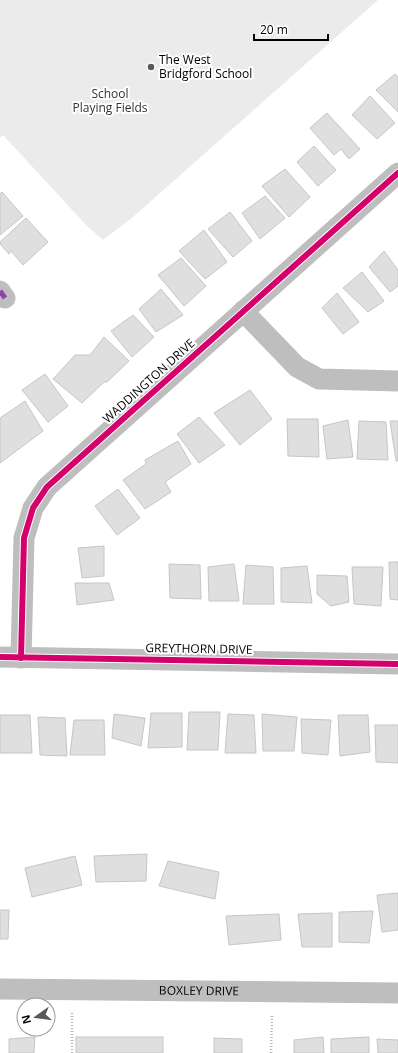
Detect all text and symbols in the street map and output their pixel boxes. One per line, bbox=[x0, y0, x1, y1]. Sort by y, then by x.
scale bar bbox=[254, 16, 328, 42]
text: 20 m bbox=[260, 21, 288, 38]
place label: The West Bridgford School bbox=[159, 51, 252, 82]
marker: The West Bridgford School bbox=[146, 62, 156, 72]
park label: School Playing Fields bbox=[73, 85, 148, 116]
street label: WADDINGTON DRIVE bbox=[99, 335, 198, 427]
street label: GREYTHORN DRIVE bbox=[145, 639, 253, 658]
street label: BOXLEY DRIVE bbox=[159, 982, 239, 999]
north arrow bbox=[16, 997, 56, 1037]
text: N bbox=[17, 1013, 34, 1026]

